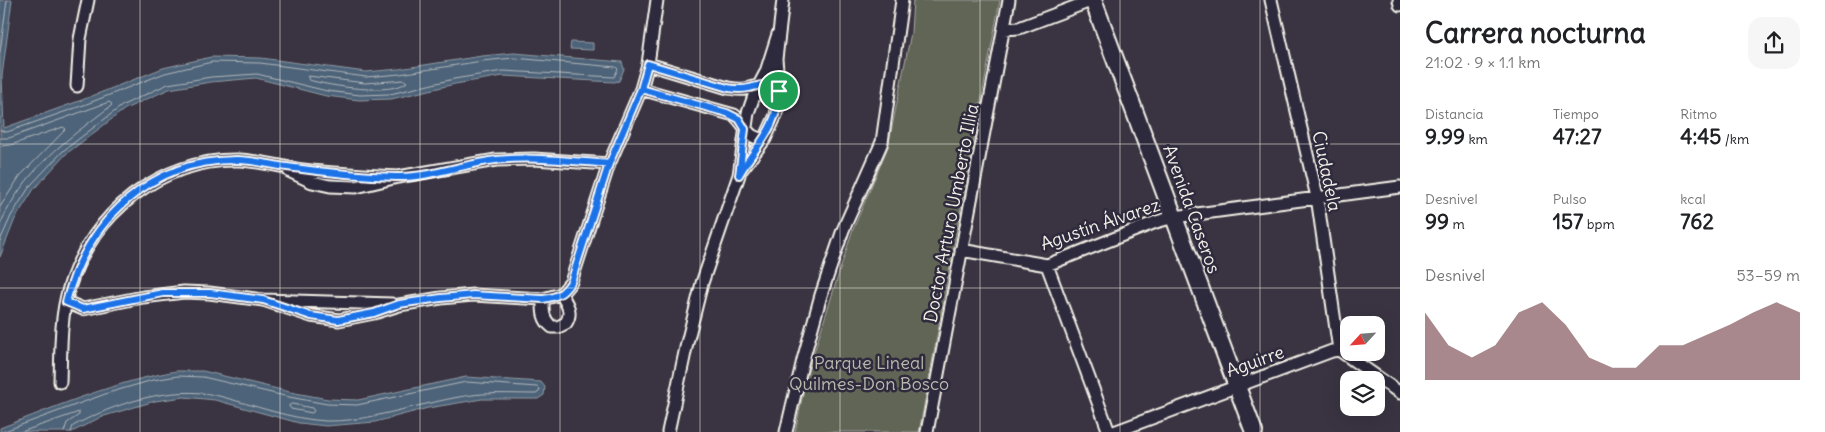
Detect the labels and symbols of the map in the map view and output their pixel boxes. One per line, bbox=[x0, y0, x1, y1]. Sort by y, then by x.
pin bbox=[758, 70, 800, 112]
street label: Doctor Arturo Umberto Illia bbox=[918, 102, 984, 324]
street label: Ciudadela bbox=[1307, 129, 1347, 213]
street label: Avenida Caseros bbox=[1158, 142, 1226, 276]
street label: Agustín Álvarez bbox=[1037, 193, 1163, 255]
north arrow bbox=[1340, 316, 1385, 361]
street label: Aguirre bbox=[1223, 340, 1287, 382]
park label: Parque Lineal Quilmes-Don Bosco bbox=[789, 351, 949, 395]

